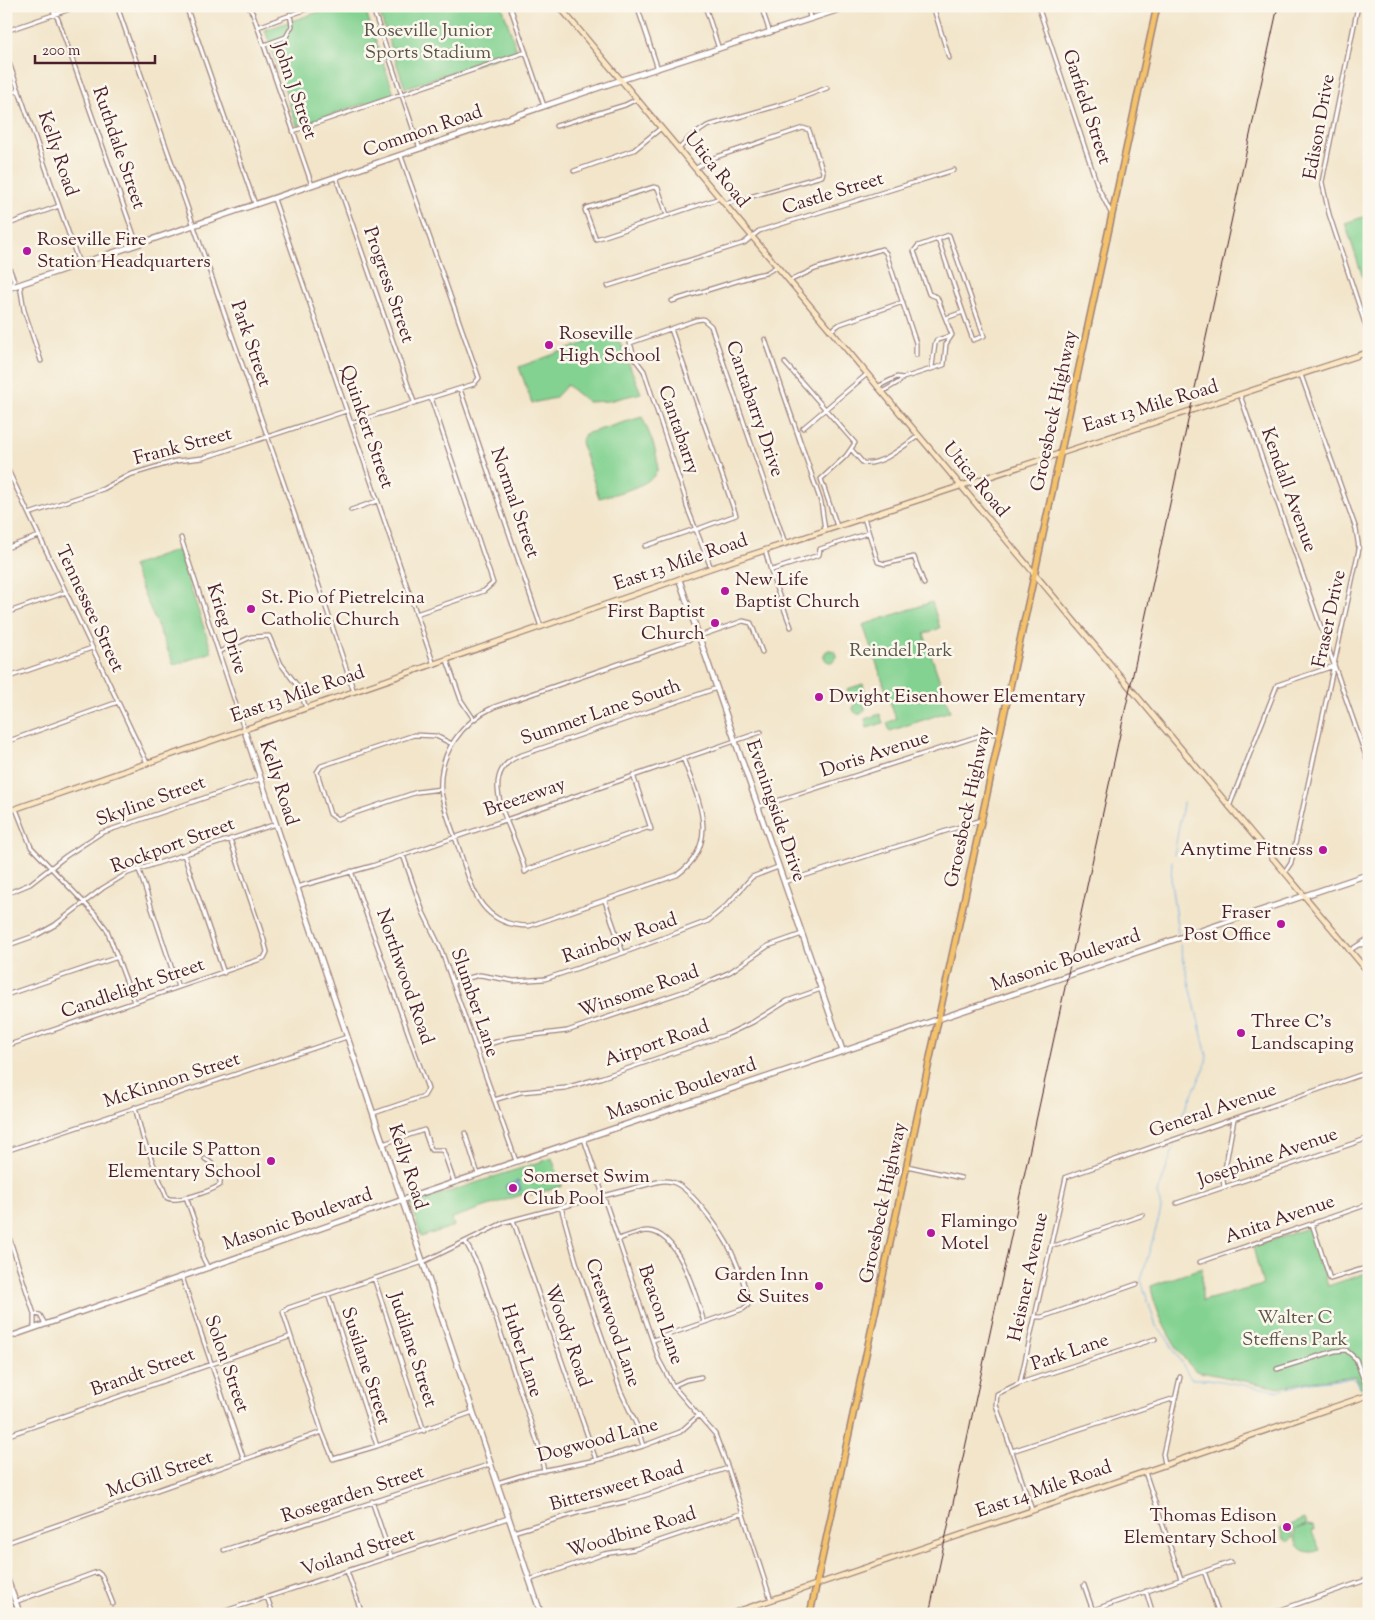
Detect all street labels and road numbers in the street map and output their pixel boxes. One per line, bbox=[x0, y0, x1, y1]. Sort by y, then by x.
street label: John J Street bbox=[264, 38, 323, 144]
street label: Garfield Street bbox=[1055, 46, 1117, 168]
street label: Edison Drive bbox=[1297, 72, 1343, 182]
street label: Ruthdale Street bbox=[84, 83, 152, 213]
street label: Common Road bbox=[360, 99, 487, 165]
street label: Kelly Road bbox=[30, 108, 84, 200]
street label: Utica Road bbox=[677, 126, 755, 214]
street label: Castle Street bbox=[779, 166, 888, 222]
street label: Progress Street bbox=[355, 223, 421, 347]
street label: Park Street bbox=[223, 297, 277, 391]
street label: Groesbeck Highway bbox=[1025, 327, 1085, 494]
street label: Cantabarry Drive bbox=[718, 337, 790, 481]
street label: Quinkert Street bbox=[332, 362, 400, 493]
street label: East 13 Mile Road bbox=[1080, 374, 1222, 440]
street label: Cantabarry bbox=[650, 382, 706, 479]
street label: Frank Street bbox=[131, 421, 236, 473]
street label: Kendall Avenue bbox=[1253, 424, 1323, 556]
street label: Utica Road bbox=[935, 436, 1015, 524]
street label: Normal Street bbox=[482, 444, 546, 562]
street label: East 13 Mile Road bbox=[610, 527, 752, 599]
street label: Tennessee Street bbox=[48, 541, 130, 677]
street label: Fraser Drive bbox=[1306, 567, 1354, 670]
street label: Krieg Drive bbox=[199, 580, 253, 678]
street label: East 13 Mile Road bbox=[227, 659, 369, 731]
street label: Summer Lane South bbox=[517, 673, 685, 753]
street label: Groesbeck Highway bbox=[939, 723, 999, 890]
street label: Doris Avenue bbox=[817, 725, 933, 785]
street label: Eveningside Drive bbox=[738, 736, 812, 886]
street label: Kelly Road bbox=[252, 737, 305, 829]
street label: Skyline Street bbox=[93, 770, 210, 834]
street label: Breezeway bbox=[481, 771, 570, 825]
street label: Rockport Street bbox=[107, 811, 239, 881]
street label: Northwood Road bbox=[368, 906, 440, 1049]
street label: Rainbow Road bbox=[559, 907, 681, 971]
street label: Masonic Boulevard bbox=[988, 923, 1145, 999]
street label: Slumber Lane bbox=[443, 945, 505, 1061]
street label: Candlelight Street bbox=[58, 952, 209, 1026]
street label: Winsome Road bbox=[575, 959, 703, 1025]
street label: Airport Road bbox=[601, 1013, 713, 1075]
street label: McKinnon Street bbox=[100, 1046, 244, 1116]
street label: Masonic Boulevard bbox=[604, 1052, 761, 1128]
street label: General Avenue bbox=[1146, 1077, 1280, 1145]
street label: Groesbeck Highway bbox=[854, 1119, 914, 1286]
street label: Kelly Road bbox=[381, 1121, 434, 1213]
street label: Josephine Avenue bbox=[1193, 1121, 1342, 1195]
street label: Masonic Boulevard bbox=[220, 1182, 377, 1258]
street label: Anita Avenue bbox=[1221, 1189, 1339, 1251]
street label: Heisner Avenue bbox=[1002, 1210, 1056, 1344]
street label: Crestwood Lane bbox=[577, 1255, 647, 1391]
street label: Beacon Lane bbox=[630, 1262, 690, 1369]
street label: Woody Road bbox=[537, 1281, 597, 1391]
street label: Judilane Street bbox=[380, 1288, 443, 1412]
street label: Huber Lane bbox=[493, 1301, 549, 1401]
street label: Susilane Street bbox=[333, 1304, 397, 1429]
street label: Solon Street bbox=[197, 1312, 255, 1417]
street label: Park Lane bbox=[1028, 1327, 1113, 1379]
street label: Brandt Street bbox=[87, 1341, 199, 1404]
street label: Dogwood Lane bbox=[535, 1412, 662, 1470]
street label: McGill Street bbox=[103, 1444, 217, 1506]
street label: East 14 Mile Road bbox=[973, 1454, 1116, 1526]
street label: Bittersweet Road bbox=[547, 1455, 687, 1519]
street label: Rosegarden Street bbox=[278, 1459, 428, 1531]
street label: Woodbine Road bbox=[564, 1501, 700, 1565]
street label: Voiland Street bbox=[298, 1522, 419, 1584]

